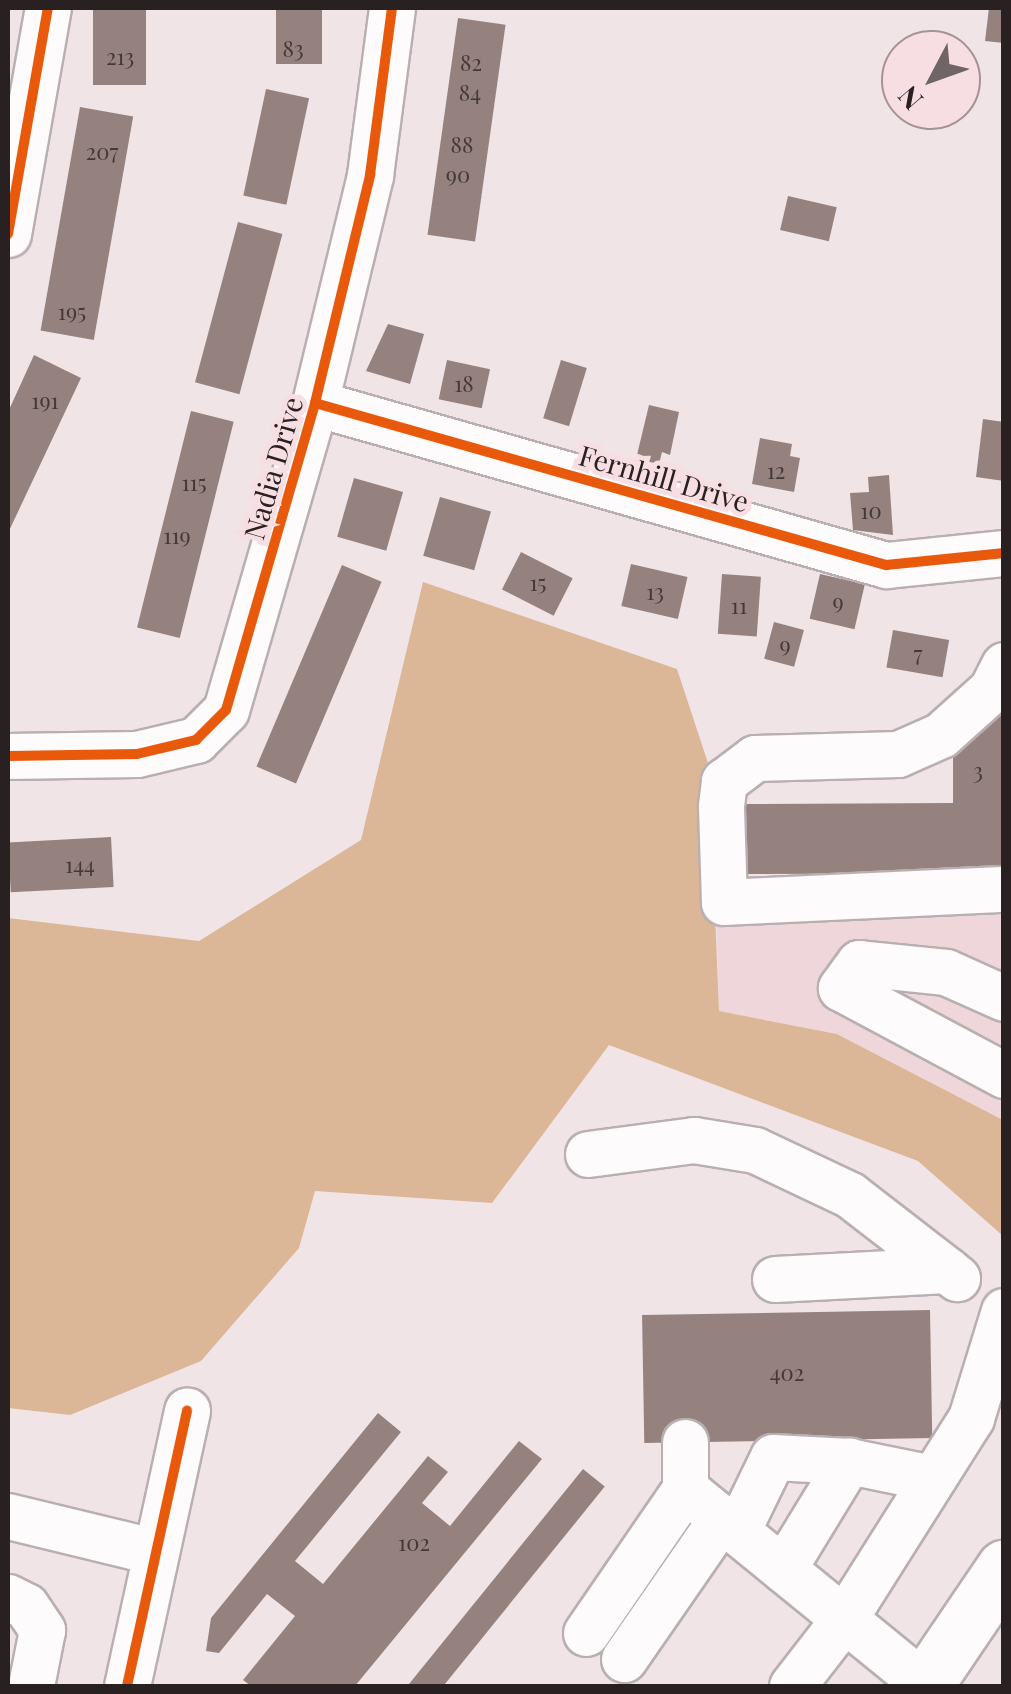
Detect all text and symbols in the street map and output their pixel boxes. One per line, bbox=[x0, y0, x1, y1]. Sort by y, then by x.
north arrow bbox=[881, 30, 981, 130]
house number: 83 bbox=[282, 36, 304, 62]
house number: 213 bbox=[106, 44, 134, 70]
house number: 82 bbox=[460, 50, 482, 76]
text: N bbox=[889, 79, 930, 118]
house number: 84 bbox=[459, 80, 481, 106]
house number: 88 bbox=[451, 132, 473, 158]
house number: 207 bbox=[86, 139, 118, 165]
house number: 90 bbox=[446, 162, 470, 188]
house number: 195 bbox=[58, 299, 86, 325]
house number: 18 bbox=[454, 371, 474, 397]
house number: 191 bbox=[31, 388, 59, 414]
street label: Nadia Drive bbox=[237, 393, 309, 543]
street label: Fernhill Drive bbox=[575, 438, 753, 518]
house number: 12 bbox=[767, 458, 785, 484]
house number: 115 bbox=[181, 470, 207, 496]
house number: 10 bbox=[860, 498, 882, 524]
house number: 119 bbox=[163, 523, 191, 549]
house number: 15 bbox=[529, 570, 547, 596]
house number: 13 bbox=[646, 579, 664, 605]
house number: 9 bbox=[832, 589, 844, 615]
house number: 11 bbox=[731, 593, 747, 619]
house number: 9 bbox=[779, 632, 791, 658]
house number: 7 bbox=[914, 641, 922, 667]
house number: 3 bbox=[973, 758, 983, 784]
house number: 144 bbox=[65, 852, 95, 878]
house number: 402 bbox=[770, 1360, 804, 1386]
house number: 102 bbox=[398, 1530, 430, 1556]

